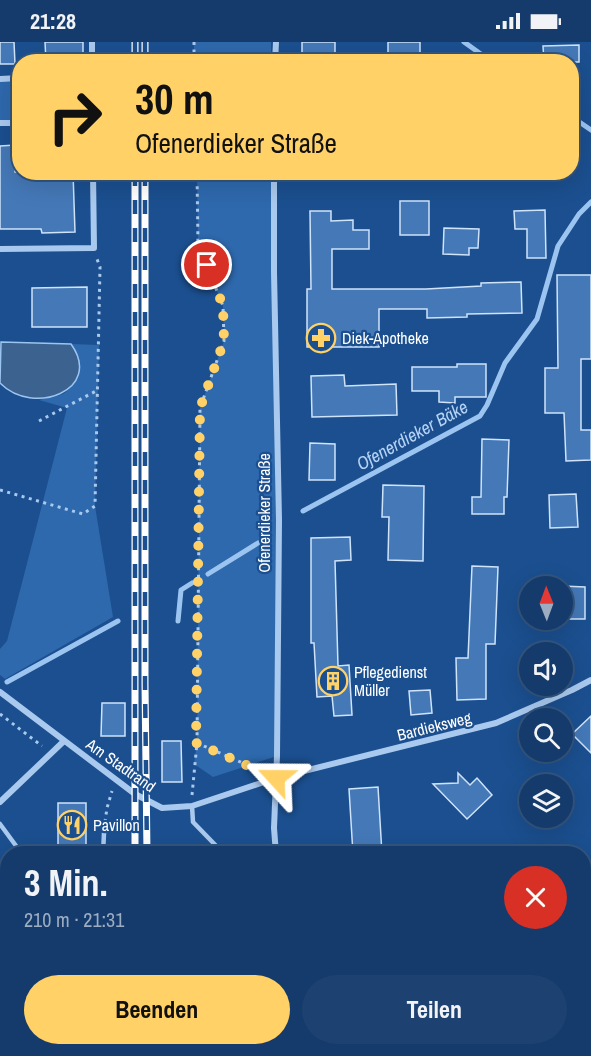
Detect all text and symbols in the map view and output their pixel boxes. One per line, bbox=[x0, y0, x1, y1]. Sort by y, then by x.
text: 21:28 bbox=[30, 6, 76, 36]
text: 30 m bbox=[135, 71, 214, 127]
icon: right bbox=[36, 78, 114, 156]
text: Ofenerdieker Straße bbox=[135, 125, 337, 161]
pin bbox=[181, 239, 232, 290]
icon: arrive bbox=[190, 248, 223, 281]
pharmacy icon: Diek-Apotheke bbox=[305, 322, 337, 354]
place label: Diek-Apotheke bbox=[342, 327, 429, 349]
water label: Ofenerdieker Bäke bbox=[352, 394, 472, 476]
street label: Ofenerdieker Straße bbox=[253, 453, 275, 573]
north arrow bbox=[519, 576, 573, 630]
map controls bbox=[519, 576, 573, 828]
button: sound bbox=[519, 642, 573, 696]
place label: Pflegedienst Müller bbox=[354, 661, 427, 701]
building icon: Pflegedienst Müller bbox=[317, 665, 349, 697]
street label: Bardieksweg bbox=[395, 706, 474, 746]
button: search bbox=[519, 708, 573, 762]
street label: Am Stadtrand bbox=[81, 732, 160, 797]
position arrow bbox=[244, 746, 308, 810]
button: layers bbox=[519, 774, 573, 828]
restaurant icon: Pavillon bbox=[56, 809, 88, 841]
place label: Pavillon bbox=[93, 814, 140, 836]
text: 3 Min. bbox=[24, 859, 108, 907]
button: close bbox=[504, 866, 567, 929]
text: 210 m · 21:31 bbox=[24, 906, 124, 933]
button: Beenden bbox=[24, 975, 290, 1044]
button: Teilen bbox=[302, 975, 567, 1044]

